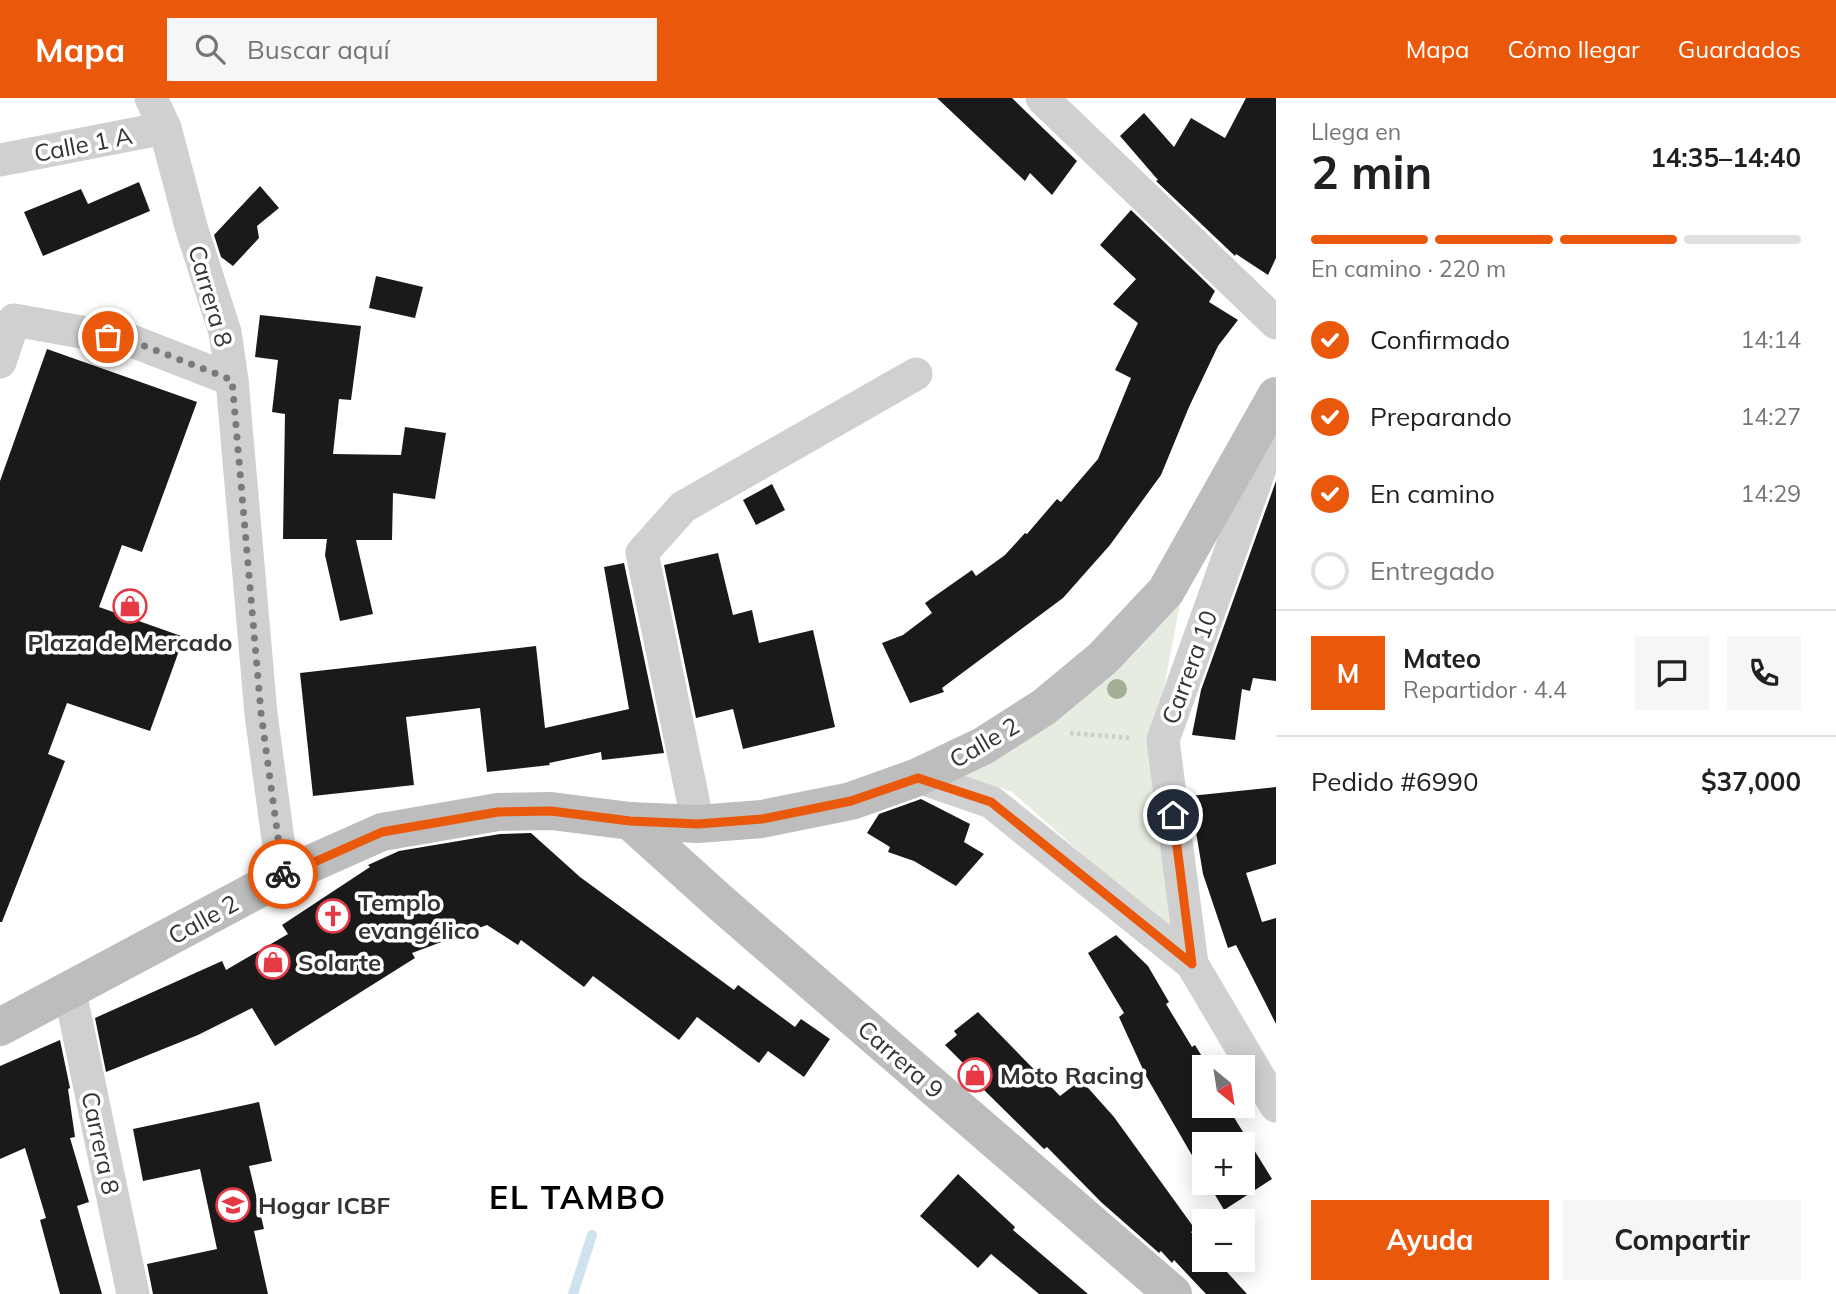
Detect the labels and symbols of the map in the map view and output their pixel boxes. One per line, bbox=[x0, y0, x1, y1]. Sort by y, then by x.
street label: Calle 1 A bbox=[31, 120, 135, 168]
street label: Carrera 8 bbox=[182, 242, 240, 350]
pin bbox=[78, 307, 138, 367]
shop icon: Plaza de Mercado bbox=[111, 587, 149, 625]
street label: Carrera 10 bbox=[1155, 606, 1223, 728]
place label: Plaza de Mercado bbox=[28, 627, 232, 657]
street label: Calle 2 bbox=[944, 710, 1024, 774]
pin bbox=[1143, 785, 1203, 845]
courier bbox=[248, 839, 318, 909]
place label: Templo evangélico bbox=[358, 887, 480, 945]
street label: Calle 2 bbox=[163, 888, 243, 950]
church icon: Templo evangélico bbox=[314, 897, 352, 935]
shop icon: Solarte bbox=[254, 943, 292, 981]
place label: Solarte bbox=[298, 947, 381, 977]
street label: Carrera 9 bbox=[852, 1013, 950, 1105]
north arrow bbox=[1192, 1055, 1255, 1118]
shop icon: Moto Racing bbox=[956, 1056, 994, 1094]
place label: Moto Racing bbox=[1000, 1060, 1144, 1090]
street label: Carrera 8 bbox=[75, 1089, 127, 1197]
district label: EL TAMBO bbox=[489, 1177, 667, 1217]
school or university icon: Hogar ICBF bbox=[214, 1186, 252, 1224]
place label: Hogar ICBF bbox=[258, 1190, 390, 1220]

